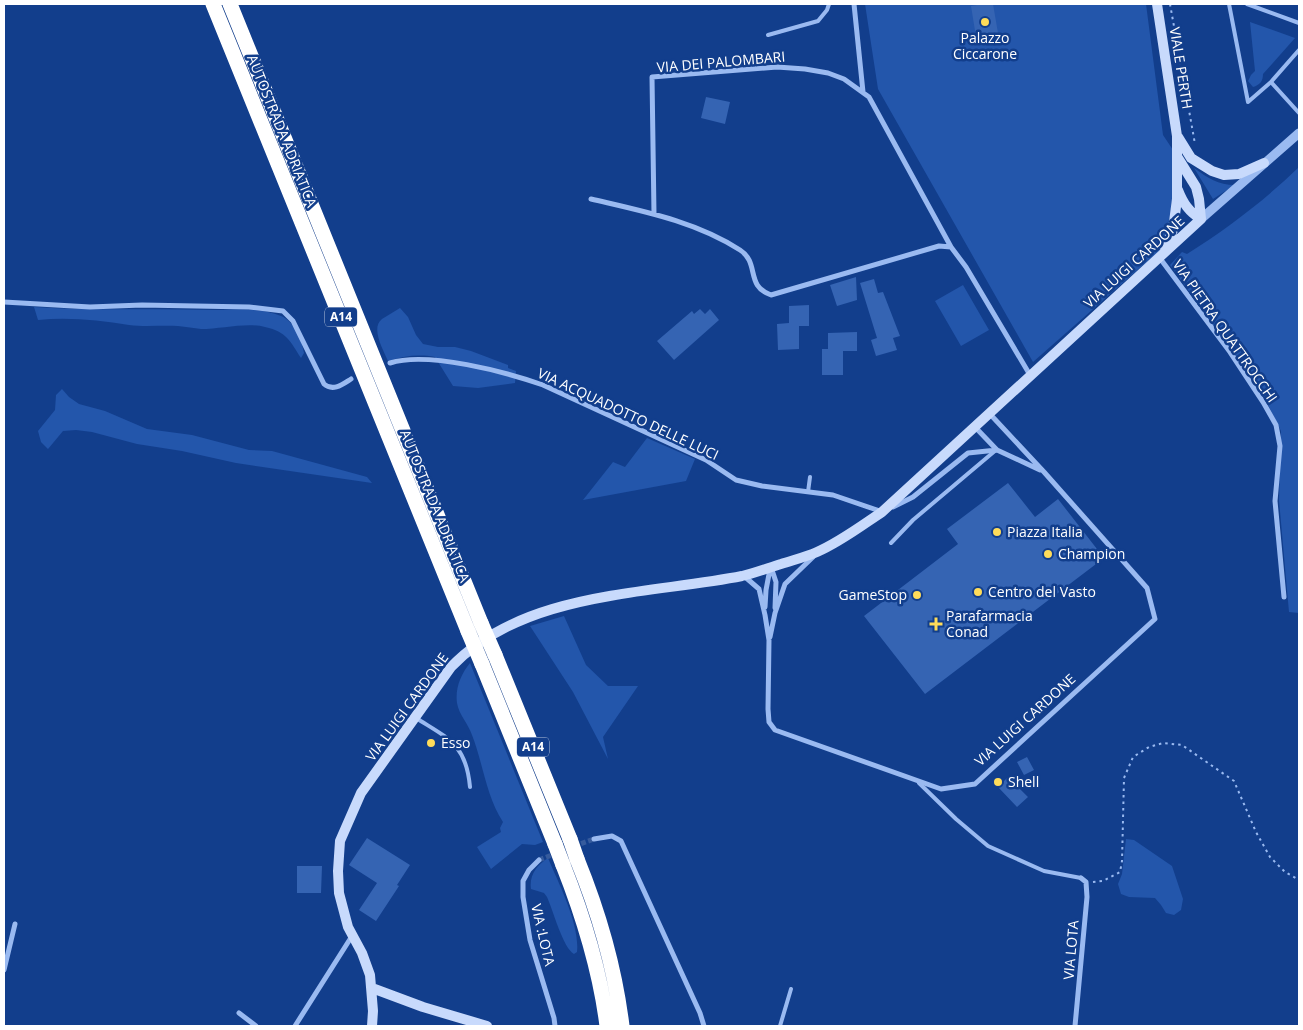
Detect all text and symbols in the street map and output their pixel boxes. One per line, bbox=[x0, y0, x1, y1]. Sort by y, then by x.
marker: Palazzo Ciccarone bbox=[979, 16, 991, 28]
street label: VIALE PERTH bbox=[1166, 26, 1197, 110]
place label: Palazzo Ciccarone bbox=[953, 28, 1017, 63]
street label: VIA DEI PALOMBARI bbox=[656, 46, 786, 77]
street label: AUTOSTRADA ADRIATICA bbox=[243, 52, 322, 210]
street label: VIA LUIGI CARDONE bbox=[1079, 211, 1188, 312]
street label: VIA PIETRA QUATTROCCHI bbox=[1169, 255, 1282, 406]
road number: A14 bbox=[325, 308, 357, 326]
street label: VIA ACQUADOTTO DELLE LUCI bbox=[535, 363, 722, 464]
street label: AUTOSTRADA ADRIATICA bbox=[396, 427, 475, 585]
place label: Piazza Italia bbox=[1007, 522, 1083, 541]
marker: Piazza Italia bbox=[991, 526, 1003, 538]
place label: Champion bbox=[1058, 544, 1125, 563]
marker: Champion bbox=[1042, 548, 1054, 560]
place label: Centro del Vasto bbox=[988, 582, 1096, 601]
place label: GameStop bbox=[839, 585, 907, 604]
marker: Centro del Vasto bbox=[972, 586, 984, 598]
marker: GameStop bbox=[911, 589, 923, 601]
place label: Parafarmacia Conad bbox=[946, 606, 1033, 641]
marker: Parafarmacia Conad bbox=[930, 618, 942, 630]
street label: VIA LUIGI CARDONE bbox=[361, 649, 452, 765]
street label: VIA LUIGI CARDONE bbox=[970, 669, 1079, 770]
place label: Esso bbox=[441, 733, 471, 752]
marker: Esso bbox=[425, 737, 437, 749]
road number: A14 bbox=[517, 738, 549, 756]
place label: Shell bbox=[1008, 772, 1039, 791]
marker: Shell bbox=[992, 776, 1004, 788]
street label: VIA :LOTA bbox=[527, 902, 560, 968]
street label: VIA LOTA bbox=[1058, 919, 1083, 980]

